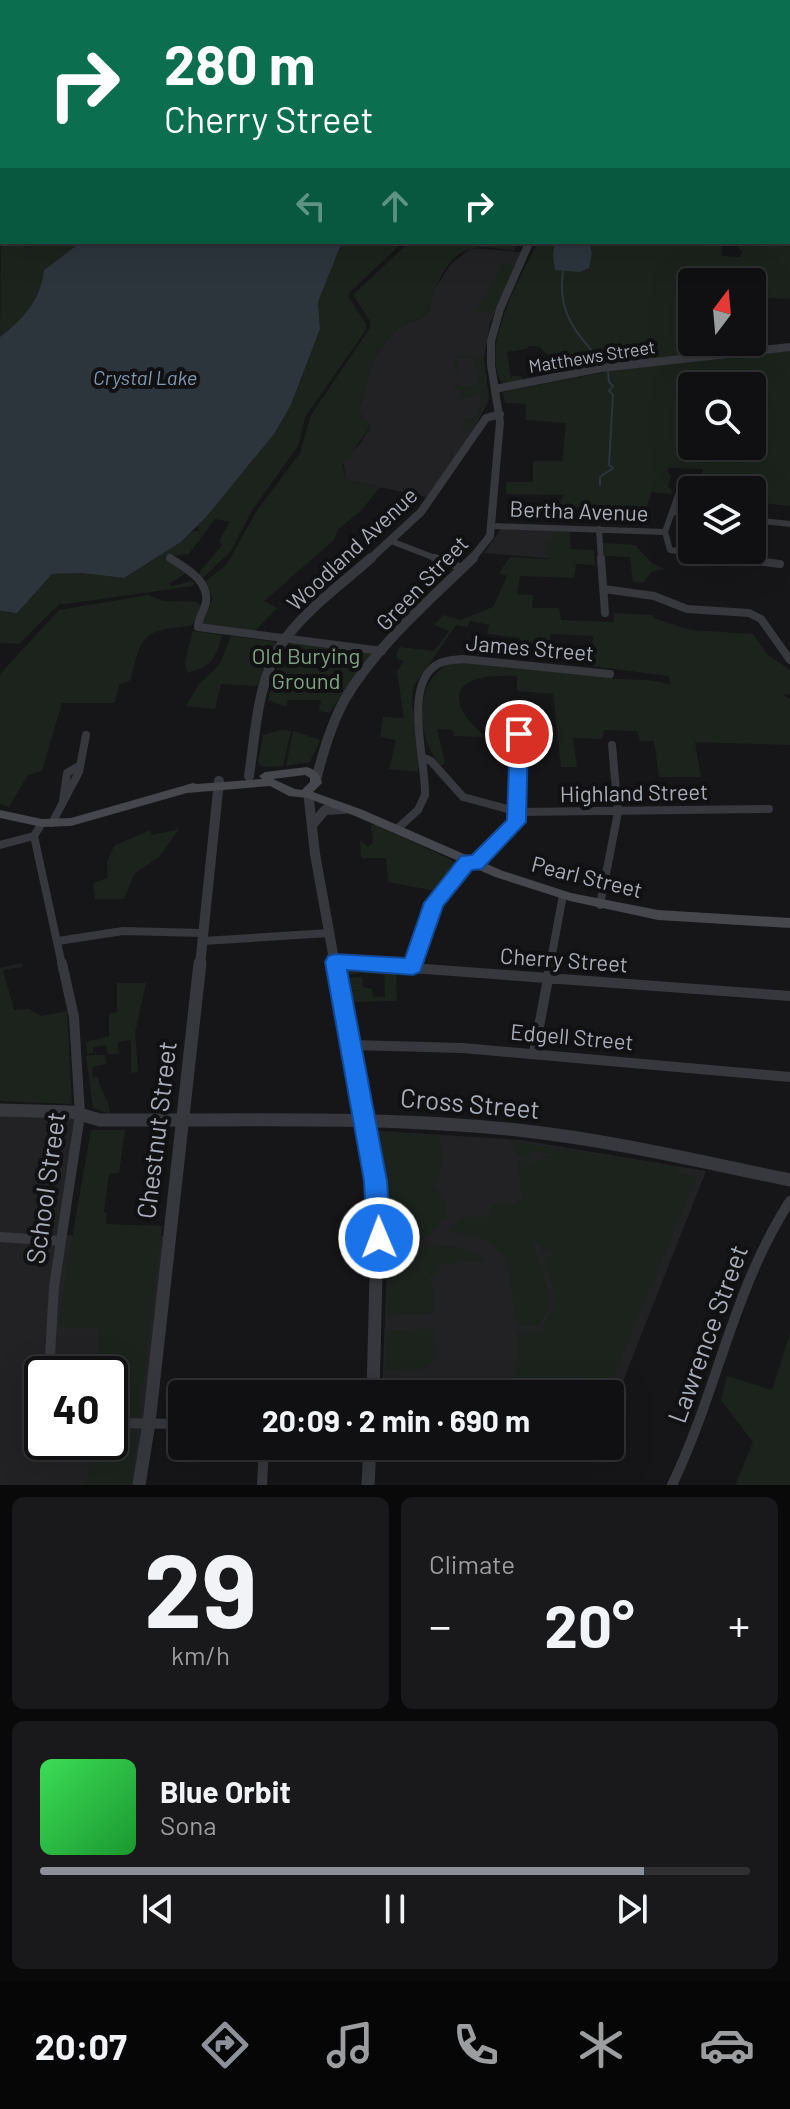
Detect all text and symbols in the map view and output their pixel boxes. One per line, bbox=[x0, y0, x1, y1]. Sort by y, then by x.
text: 280 m bbox=[164, 29, 316, 96]
icon: right bbox=[32, 32, 136, 136]
text: Cherry Street bbox=[164, 97, 373, 140]
icon: left bbox=[289, 184, 333, 228]
icon: ahead bbox=[373, 184, 417, 228]
icon: right bbox=[457, 184, 501, 228]
north arrow bbox=[678, 268, 766, 356]
map controls bbox=[678, 268, 766, 564]
street label: Matthews Street bbox=[527, 335, 657, 377]
water label: Crystal Lake bbox=[93, 365, 197, 389]
button: search bbox=[678, 372, 766, 460]
button: layers bbox=[678, 476, 766, 564]
street label: Woodland Avenue bbox=[281, 481, 422, 615]
street label: Bertha Avenue bbox=[509, 495, 649, 525]
street label: Green Street bbox=[370, 530, 473, 635]
street label: James Street bbox=[465, 628, 595, 666]
park label: Old Burying Ground bbox=[252, 642, 360, 693]
pin bbox=[485, 700, 553, 768]
icon: arrive bbox=[497, 712, 541, 756]
street label: Highland Street bbox=[560, 778, 708, 806]
street label: Pearl Street bbox=[529, 850, 645, 902]
street label: Cherry Street bbox=[499, 942, 629, 976]
street label: Edgell Street bbox=[509, 1018, 635, 1054]
street label: Chestnut Street bbox=[129, 1039, 182, 1220]
street label: Cross Street bbox=[399, 1081, 541, 1124]
street label: School Street bbox=[19, 1110, 71, 1266]
position arrow bbox=[337, 1196, 421, 1280]
street label: Lawrence Street bbox=[660, 1240, 753, 1427]
speed limit sign: 40 bbox=[24, 1356, 128, 1460]
text: 20:09 · 2 min · 690 m bbox=[262, 1402, 530, 1438]
text: 29 bbox=[144, 1524, 257, 1649]
text: Climate bbox=[429, 1548, 515, 1579]
text: 20° bbox=[544, 1588, 635, 1660]
text: − bbox=[429, 1598, 451, 1651]
text: + bbox=[728, 1598, 750, 1651]
text: km/h bbox=[171, 1639, 230, 1670]
text: Blue Orbit bbox=[160, 1773, 291, 1809]
text: Sona bbox=[160, 1809, 217, 1840]
icon: previous bbox=[136, 1887, 180, 1931]
icon: pause bbox=[373, 1887, 417, 1931]
icon: next bbox=[610, 1887, 654, 1931]
icon: directions bbox=[197, 2017, 253, 2073]
icon: music bbox=[322, 2017, 378, 2073]
icon: phone bbox=[448, 2017, 504, 2073]
icon: climate bbox=[573, 2017, 629, 2073]
icon: car bbox=[699, 2017, 755, 2073]
text: 20:07 bbox=[35, 2024, 127, 2067]

